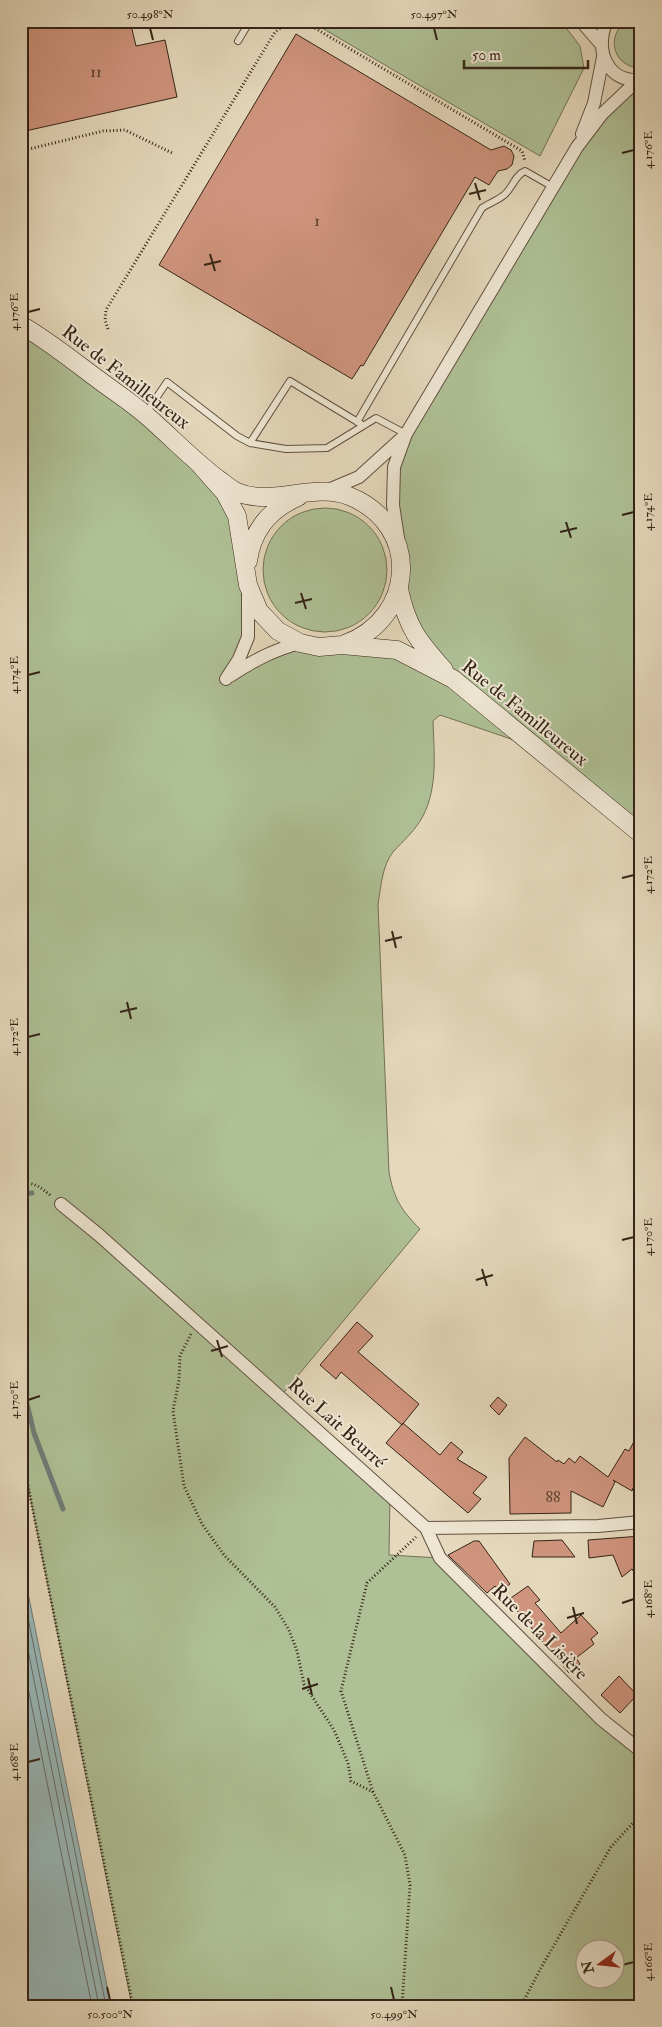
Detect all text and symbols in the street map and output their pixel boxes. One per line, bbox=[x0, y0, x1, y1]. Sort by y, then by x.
text: 50.498°N bbox=[126, 7, 174, 22]
text: 50.497°N bbox=[411, 7, 458, 22]
scale bar bbox=[464, 38, 588, 70]
text: 50 m bbox=[472, 46, 501, 65]
house number: 11 bbox=[90, 62, 102, 82]
text: 4.176°E bbox=[641, 131, 656, 169]
house number: 1 bbox=[314, 211, 320, 231]
text: 4.176°E bbox=[7, 293, 22, 331]
street label: Rue de Familleureux bbox=[57, 319, 195, 435]
text: 4.174°E bbox=[641, 493, 656, 531]
street label: Rue de Familleureux bbox=[457, 655, 594, 772]
text: 4.174°E bbox=[7, 656, 22, 694]
text: 4.172°E bbox=[641, 856, 656, 894]
text: 4.172°E bbox=[7, 1018, 22, 1056]
text: 4.170°E bbox=[641, 1218, 656, 1256]
street label: Rue Lait Beurré bbox=[283, 1373, 391, 1473]
text: 4.170°E bbox=[7, 1381, 22, 1419]
house number: 88 bbox=[545, 1487, 561, 1507]
street label: Rue de la Lisière bbox=[487, 1579, 593, 1685]
text: 4.168°E bbox=[641, 1580, 656, 1618]
text: 4.168°E bbox=[7, 1743, 22, 1781]
north arrow bbox=[574, 1940, 624, 1990]
text: 4.166°E bbox=[641, 1943, 656, 1981]
text: N bbox=[578, 1959, 598, 1976]
text: 50.500°N bbox=[87, 2007, 133, 2022]
text: 50.499°N bbox=[370, 2007, 418, 2022]

